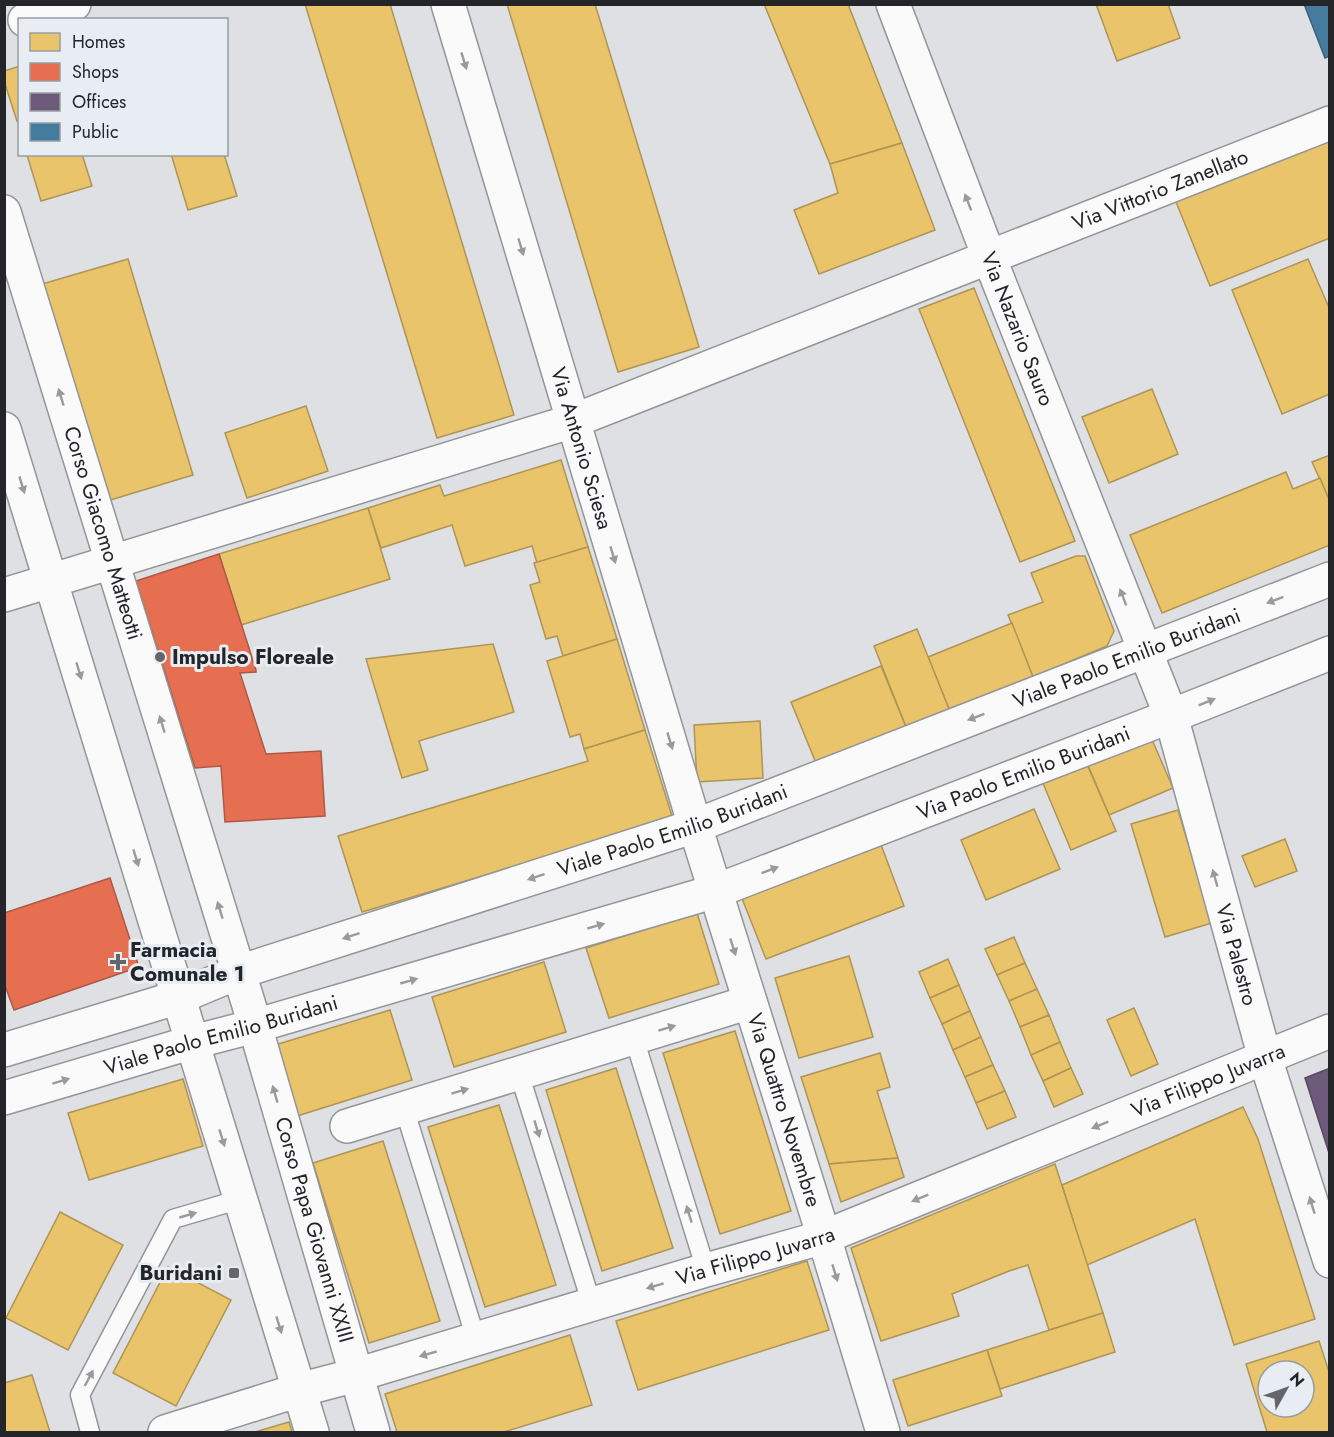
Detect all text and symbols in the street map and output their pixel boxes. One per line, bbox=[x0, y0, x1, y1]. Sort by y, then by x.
legend bbox=[18, 18, 228, 156]
text: Homes bbox=[72, 29, 125, 55]
one-way arrow bbox=[460, 52, 469, 70]
text: Shops bbox=[72, 59, 119, 85]
text: Offices bbox=[72, 89, 126, 115]
text: Public bbox=[72, 119, 119, 145]
street label: Via Vittorio Zanellato bbox=[1068, 142, 1253, 238]
one-way arrow bbox=[963, 193, 973, 211]
one-way arrow bbox=[516, 238, 526, 256]
street label: Via Nazario Sauro bbox=[973, 247, 1062, 410]
street label: Via Antonio Sciesa bbox=[543, 364, 620, 533]
one-way arrow bbox=[56, 388, 65, 406]
street label: Corso Giacomo Matteotti bbox=[56, 423, 150, 643]
one-way arrow bbox=[18, 476, 27, 494]
one-way arrow bbox=[609, 546, 618, 564]
one-way arrow bbox=[1117, 587, 1127, 605]
one-way arrow bbox=[1266, 596, 1284, 605]
street label: Viale Paolo Emilio Buridani bbox=[1009, 600, 1245, 716]
place label: Impulso Floreale bbox=[172, 642, 334, 672]
marker: Impulso Floreale bbox=[153, 650, 167, 664]
one-way arrow bbox=[75, 662, 84, 680]
one-way arrow bbox=[1198, 696, 1216, 706]
one-way arrow bbox=[967, 712, 985, 722]
one-way arrow bbox=[157, 715, 166, 733]
street label: Via Paolo Emilio Buridani bbox=[912, 718, 1135, 827]
one-way arrow bbox=[666, 732, 675, 750]
street label: Viale Paolo Emilio Buridani bbox=[554, 776, 792, 884]
one-way arrow bbox=[132, 849, 141, 867]
one-way arrow bbox=[761, 864, 779, 874]
one-way arrow bbox=[1210, 868, 1219, 886]
one-way arrow bbox=[527, 873, 545, 882]
one-way arrow bbox=[214, 901, 224, 919]
street label: Via Palestro bbox=[1208, 901, 1265, 1009]
one-way arrow bbox=[588, 921, 606, 930]
one-way arrow bbox=[342, 932, 360, 941]
place label: Farmacia Comunale 1 bbox=[130, 935, 245, 989]
one-way arrow bbox=[729, 938, 738, 956]
marker: Farmacia Comunale 1 bbox=[111, 955, 125, 969]
one-way arrow bbox=[400, 976, 418, 985]
street label: Viale Paolo Emilio Buridani bbox=[100, 987, 342, 1083]
street label: Via Quattro Novembre bbox=[740, 1009, 829, 1211]
one-way arrow bbox=[658, 1022, 676, 1032]
street label: Via Filippo Juvarra bbox=[1127, 1036, 1290, 1125]
one-way arrow bbox=[52, 1076, 70, 1085]
one-way arrow bbox=[270, 1085, 279, 1103]
one-way arrow bbox=[451, 1086, 469, 1095]
street label: Corso Papa Giovanni XXIII bbox=[267, 1113, 361, 1346]
one-way arrow bbox=[533, 1120, 542, 1138]
one-way arrow bbox=[1091, 1120, 1109, 1130]
one-way arrow bbox=[218, 1129, 227, 1147]
one-way arrow bbox=[910, 1193, 928, 1203]
one-way arrow bbox=[1307, 1196, 1316, 1214]
one-way arrow bbox=[684, 1205, 693, 1223]
one-way arrow bbox=[179, 1210, 197, 1219]
street label: Via Filippo Juvarra bbox=[672, 1219, 839, 1293]
place label: Buridani bbox=[139, 1258, 222, 1288]
one-way arrow bbox=[831, 1264, 840, 1282]
marker: Buridani bbox=[227, 1266, 241, 1280]
one-way arrow bbox=[646, 1282, 664, 1291]
one-way arrow bbox=[275, 1316, 284, 1334]
one-way arrow bbox=[419, 1350, 437, 1359]
north arrow bbox=[1256, 1359, 1316, 1419]
text: N bbox=[1284, 1367, 1310, 1392]
one-way arrow bbox=[84, 1369, 94, 1386]

